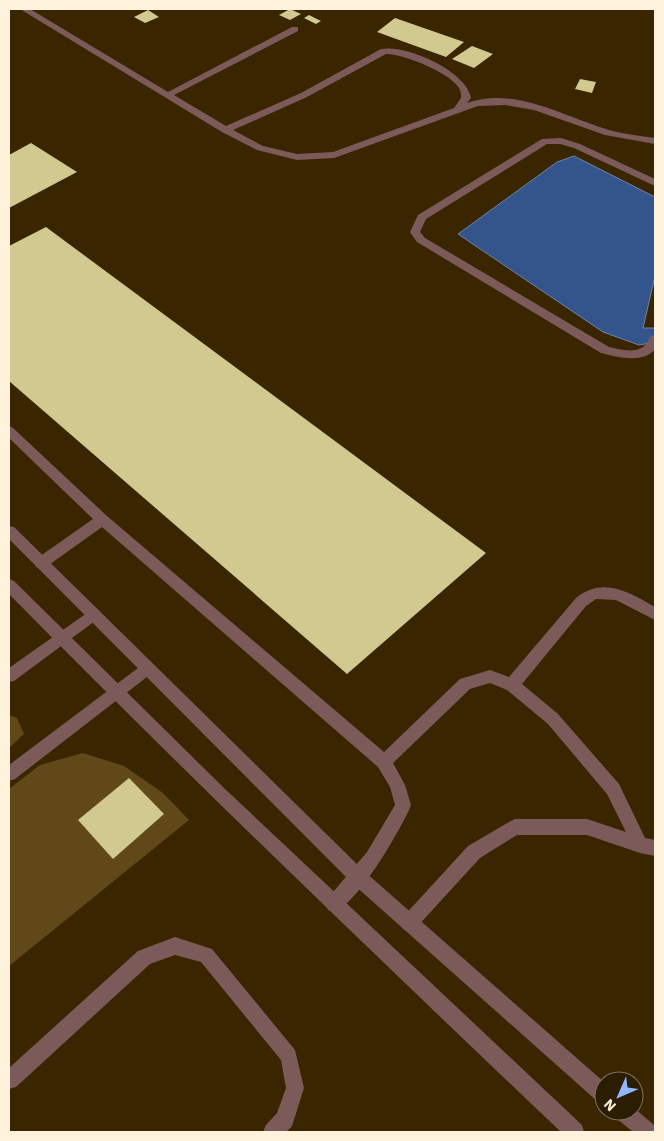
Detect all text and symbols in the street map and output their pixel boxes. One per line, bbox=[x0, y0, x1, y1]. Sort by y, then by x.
north arrow bbox=[594, 1071, 644, 1121]
text: N bbox=[600, 1095, 620, 1115]

